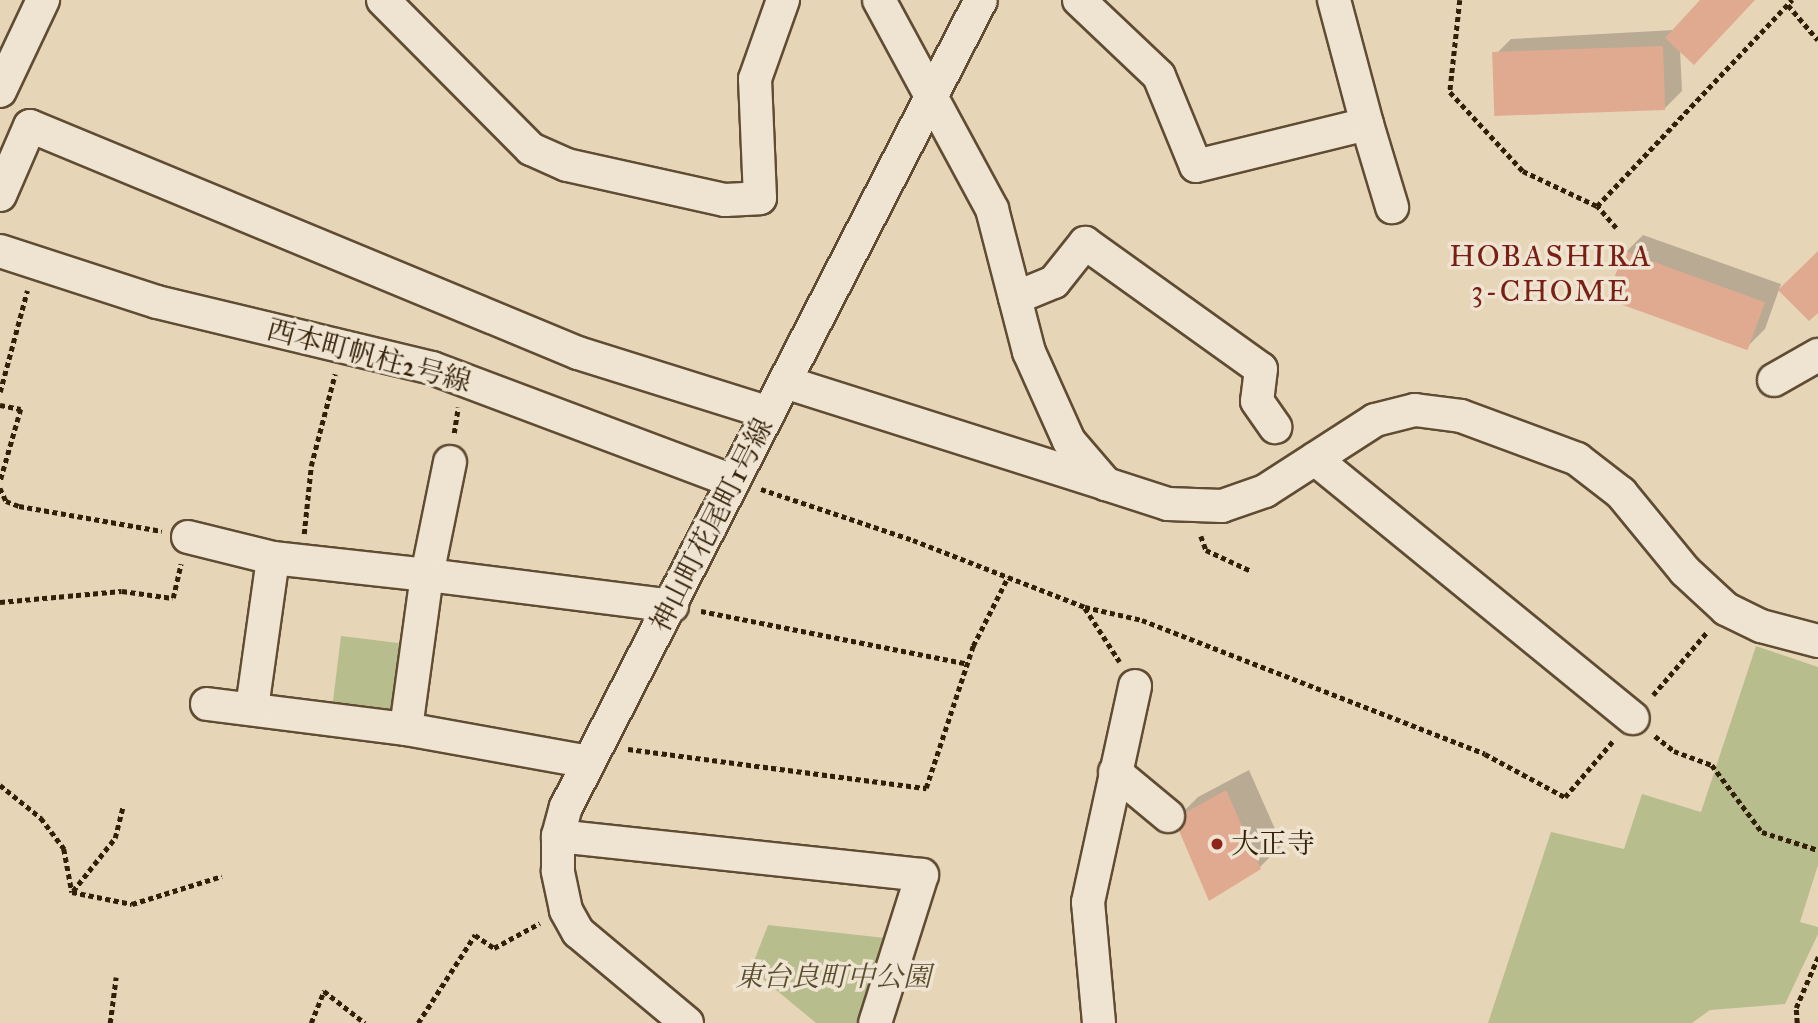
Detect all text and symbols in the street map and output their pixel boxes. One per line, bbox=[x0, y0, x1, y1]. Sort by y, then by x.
district label: HOBASHIRA 3-CHOME bbox=[1450, 238, 1652, 308]
street label: 西本町帆柱2号線 bbox=[263, 313, 475, 399]
street label: 神山町花尾町1号線 bbox=[644, 413, 780, 637]
place label: 大正寺 bbox=[1231, 827, 1315, 861]
marker: 大正寺 bbox=[1209, 836, 1225, 852]
park label: 東台良町中公園 bbox=[735, 960, 931, 994]

